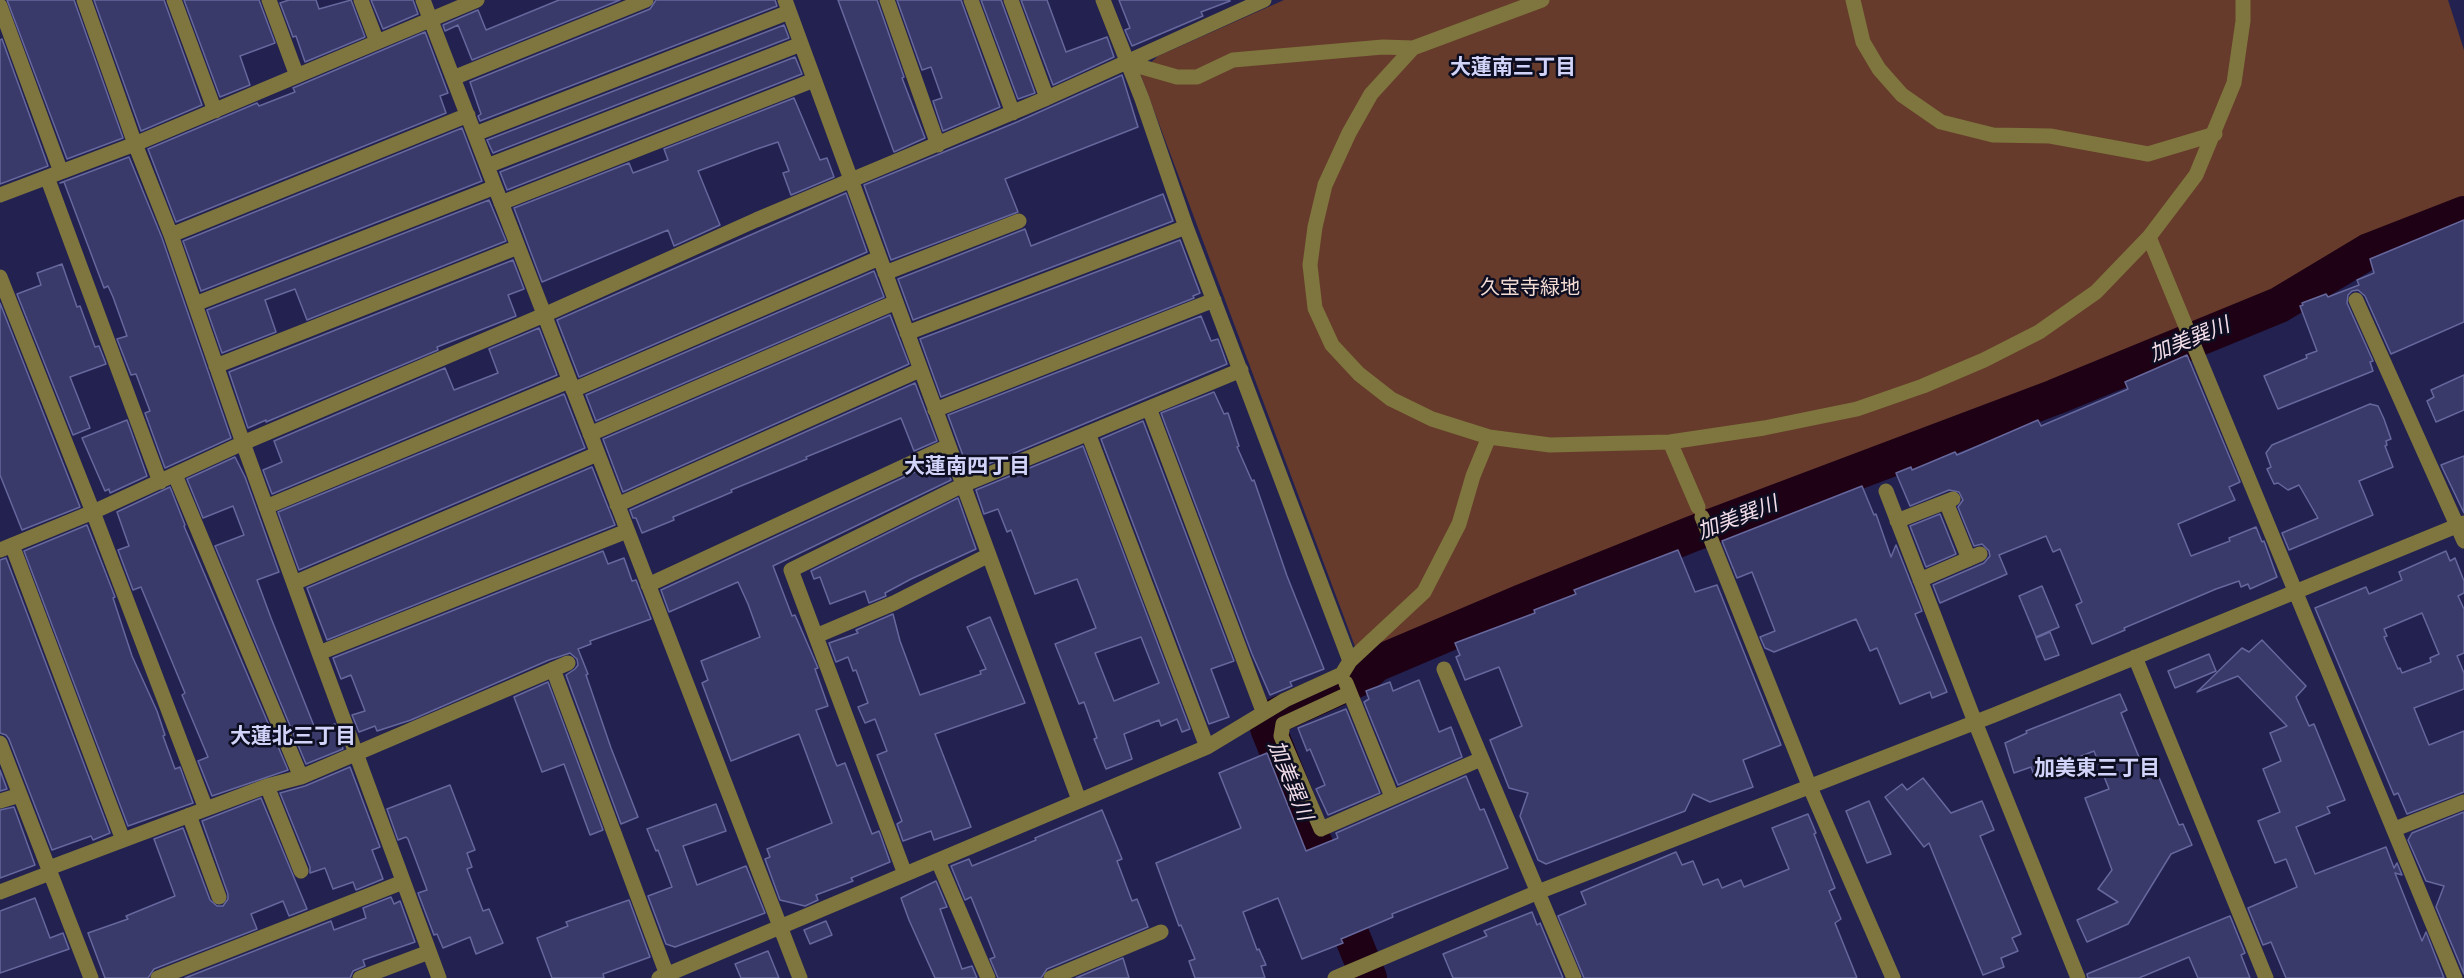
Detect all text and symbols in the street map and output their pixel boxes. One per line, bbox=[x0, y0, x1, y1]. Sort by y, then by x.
district label: 大蓮南三丁目 bbox=[1450, 56, 1576, 82]
park label: 久宝寺緑地 bbox=[1480, 277, 1580, 301]
water label: 加美巽川 bbox=[2146, 314, 2234, 368]
district label: 大蓮南四丁目 bbox=[904, 455, 1030, 481]
water label: 加美巽川 bbox=[1694, 492, 1782, 546]
district label: 大蓮北三丁目 bbox=[230, 725, 356, 751]
water label: 加美巽川 bbox=[1262, 737, 1316, 825]
district label: 加美東三丁目 bbox=[2034, 757, 2160, 783]

